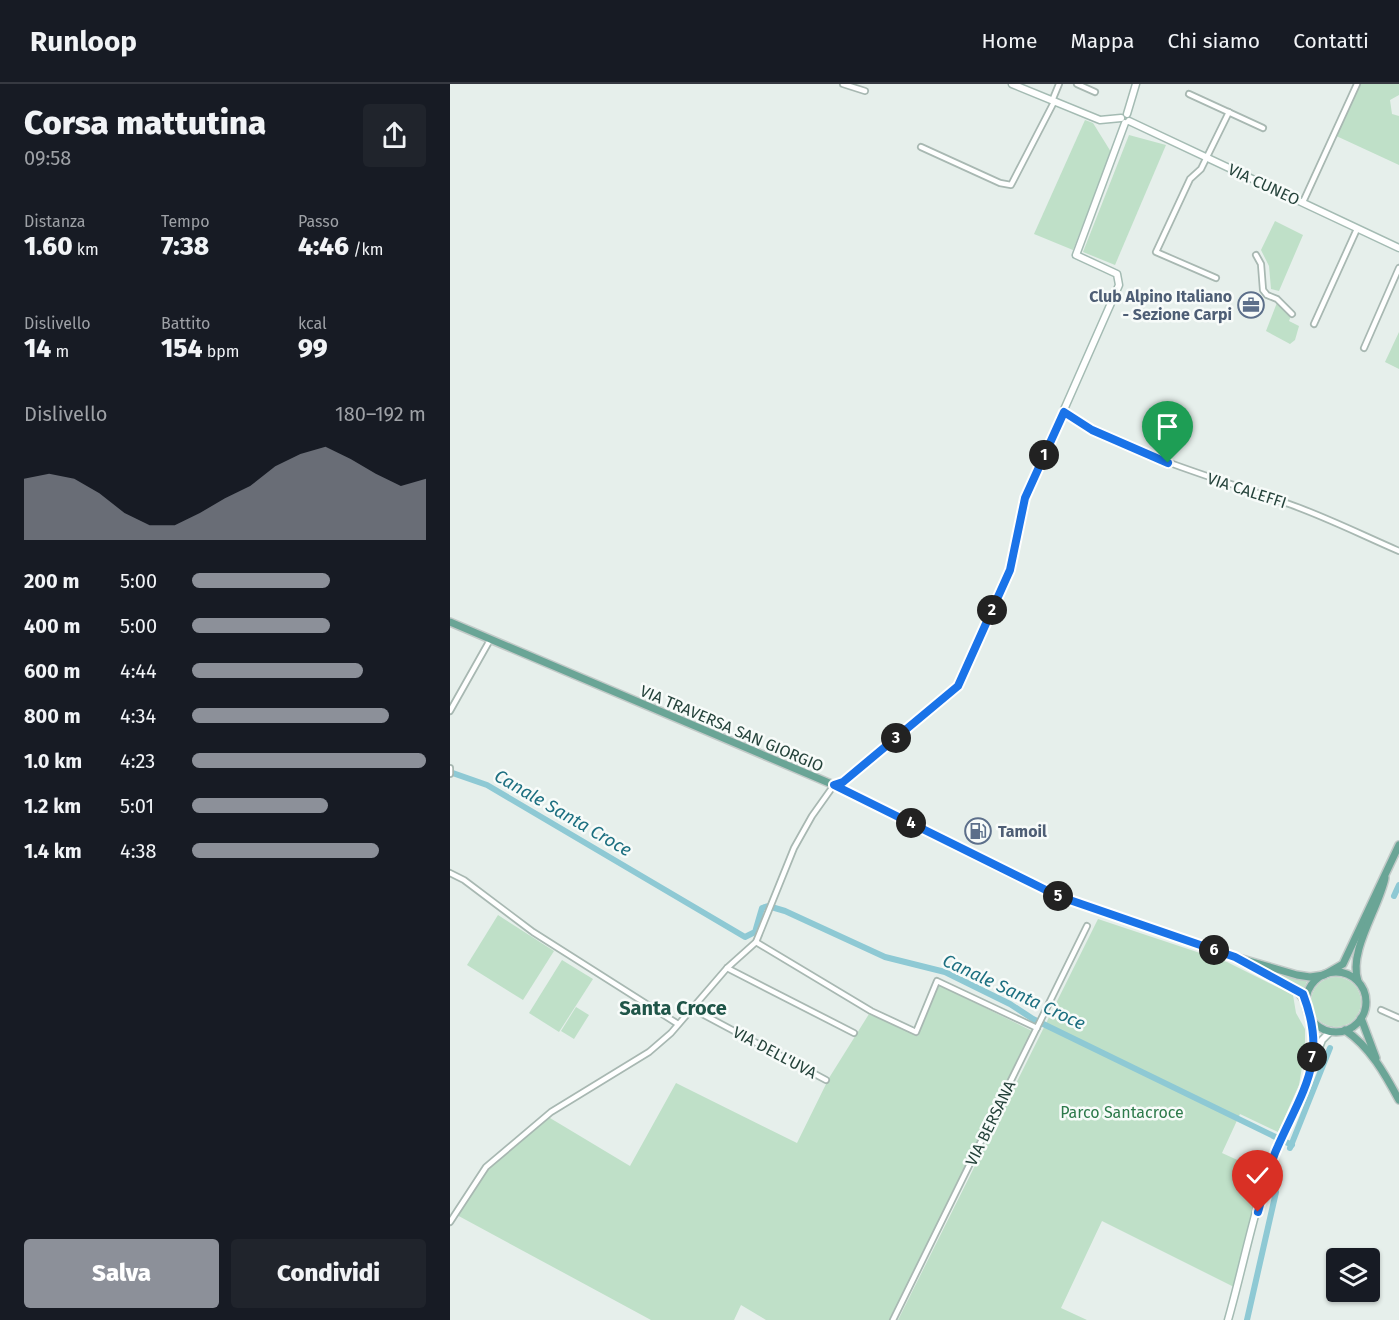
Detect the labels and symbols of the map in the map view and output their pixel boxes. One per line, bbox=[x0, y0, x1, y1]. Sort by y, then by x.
street label: VIA CUNEO bbox=[1225, 160, 1303, 209]
place label: Club Alpino Italiano - Sezione Carpi bbox=[1089, 287, 1232, 324]
office icon: Club Alpino Italiano - Sezione Carpi bbox=[1236, 290, 1266, 320]
pin bbox=[1142, 401, 1193, 463]
pin: 1 bbox=[1029, 440, 1059, 470]
street label: VIA CALEFFI bbox=[1205, 469, 1289, 512]
pin: 2 bbox=[977, 595, 1007, 625]
street label: VIA TRAVERSA SAN GIORGIO bbox=[637, 681, 826, 776]
pin: 3 bbox=[881, 723, 911, 753]
water label: Canale Santa Croce bbox=[490, 765, 636, 861]
pin: 4 bbox=[896, 808, 926, 838]
fuel station icon: Tamoil bbox=[963, 816, 993, 846]
place label: Tamoil bbox=[998, 822, 1047, 841]
pin: 5 bbox=[1043, 881, 1073, 911]
pin: 6 bbox=[1199, 935, 1229, 965]
water label: Canale Santa Croce bbox=[939, 949, 1089, 1035]
district label: Santa Croce bbox=[619, 996, 727, 1020]
street label: VIA DELL'UVA bbox=[730, 1022, 821, 1083]
pin: 7 bbox=[1297, 1042, 1327, 1072]
street label: VIA BERSANA bbox=[962, 1077, 1020, 1169]
park label: Parco Santacroce bbox=[1060, 1103, 1184, 1122]
pin bbox=[1232, 1150, 1283, 1212]

